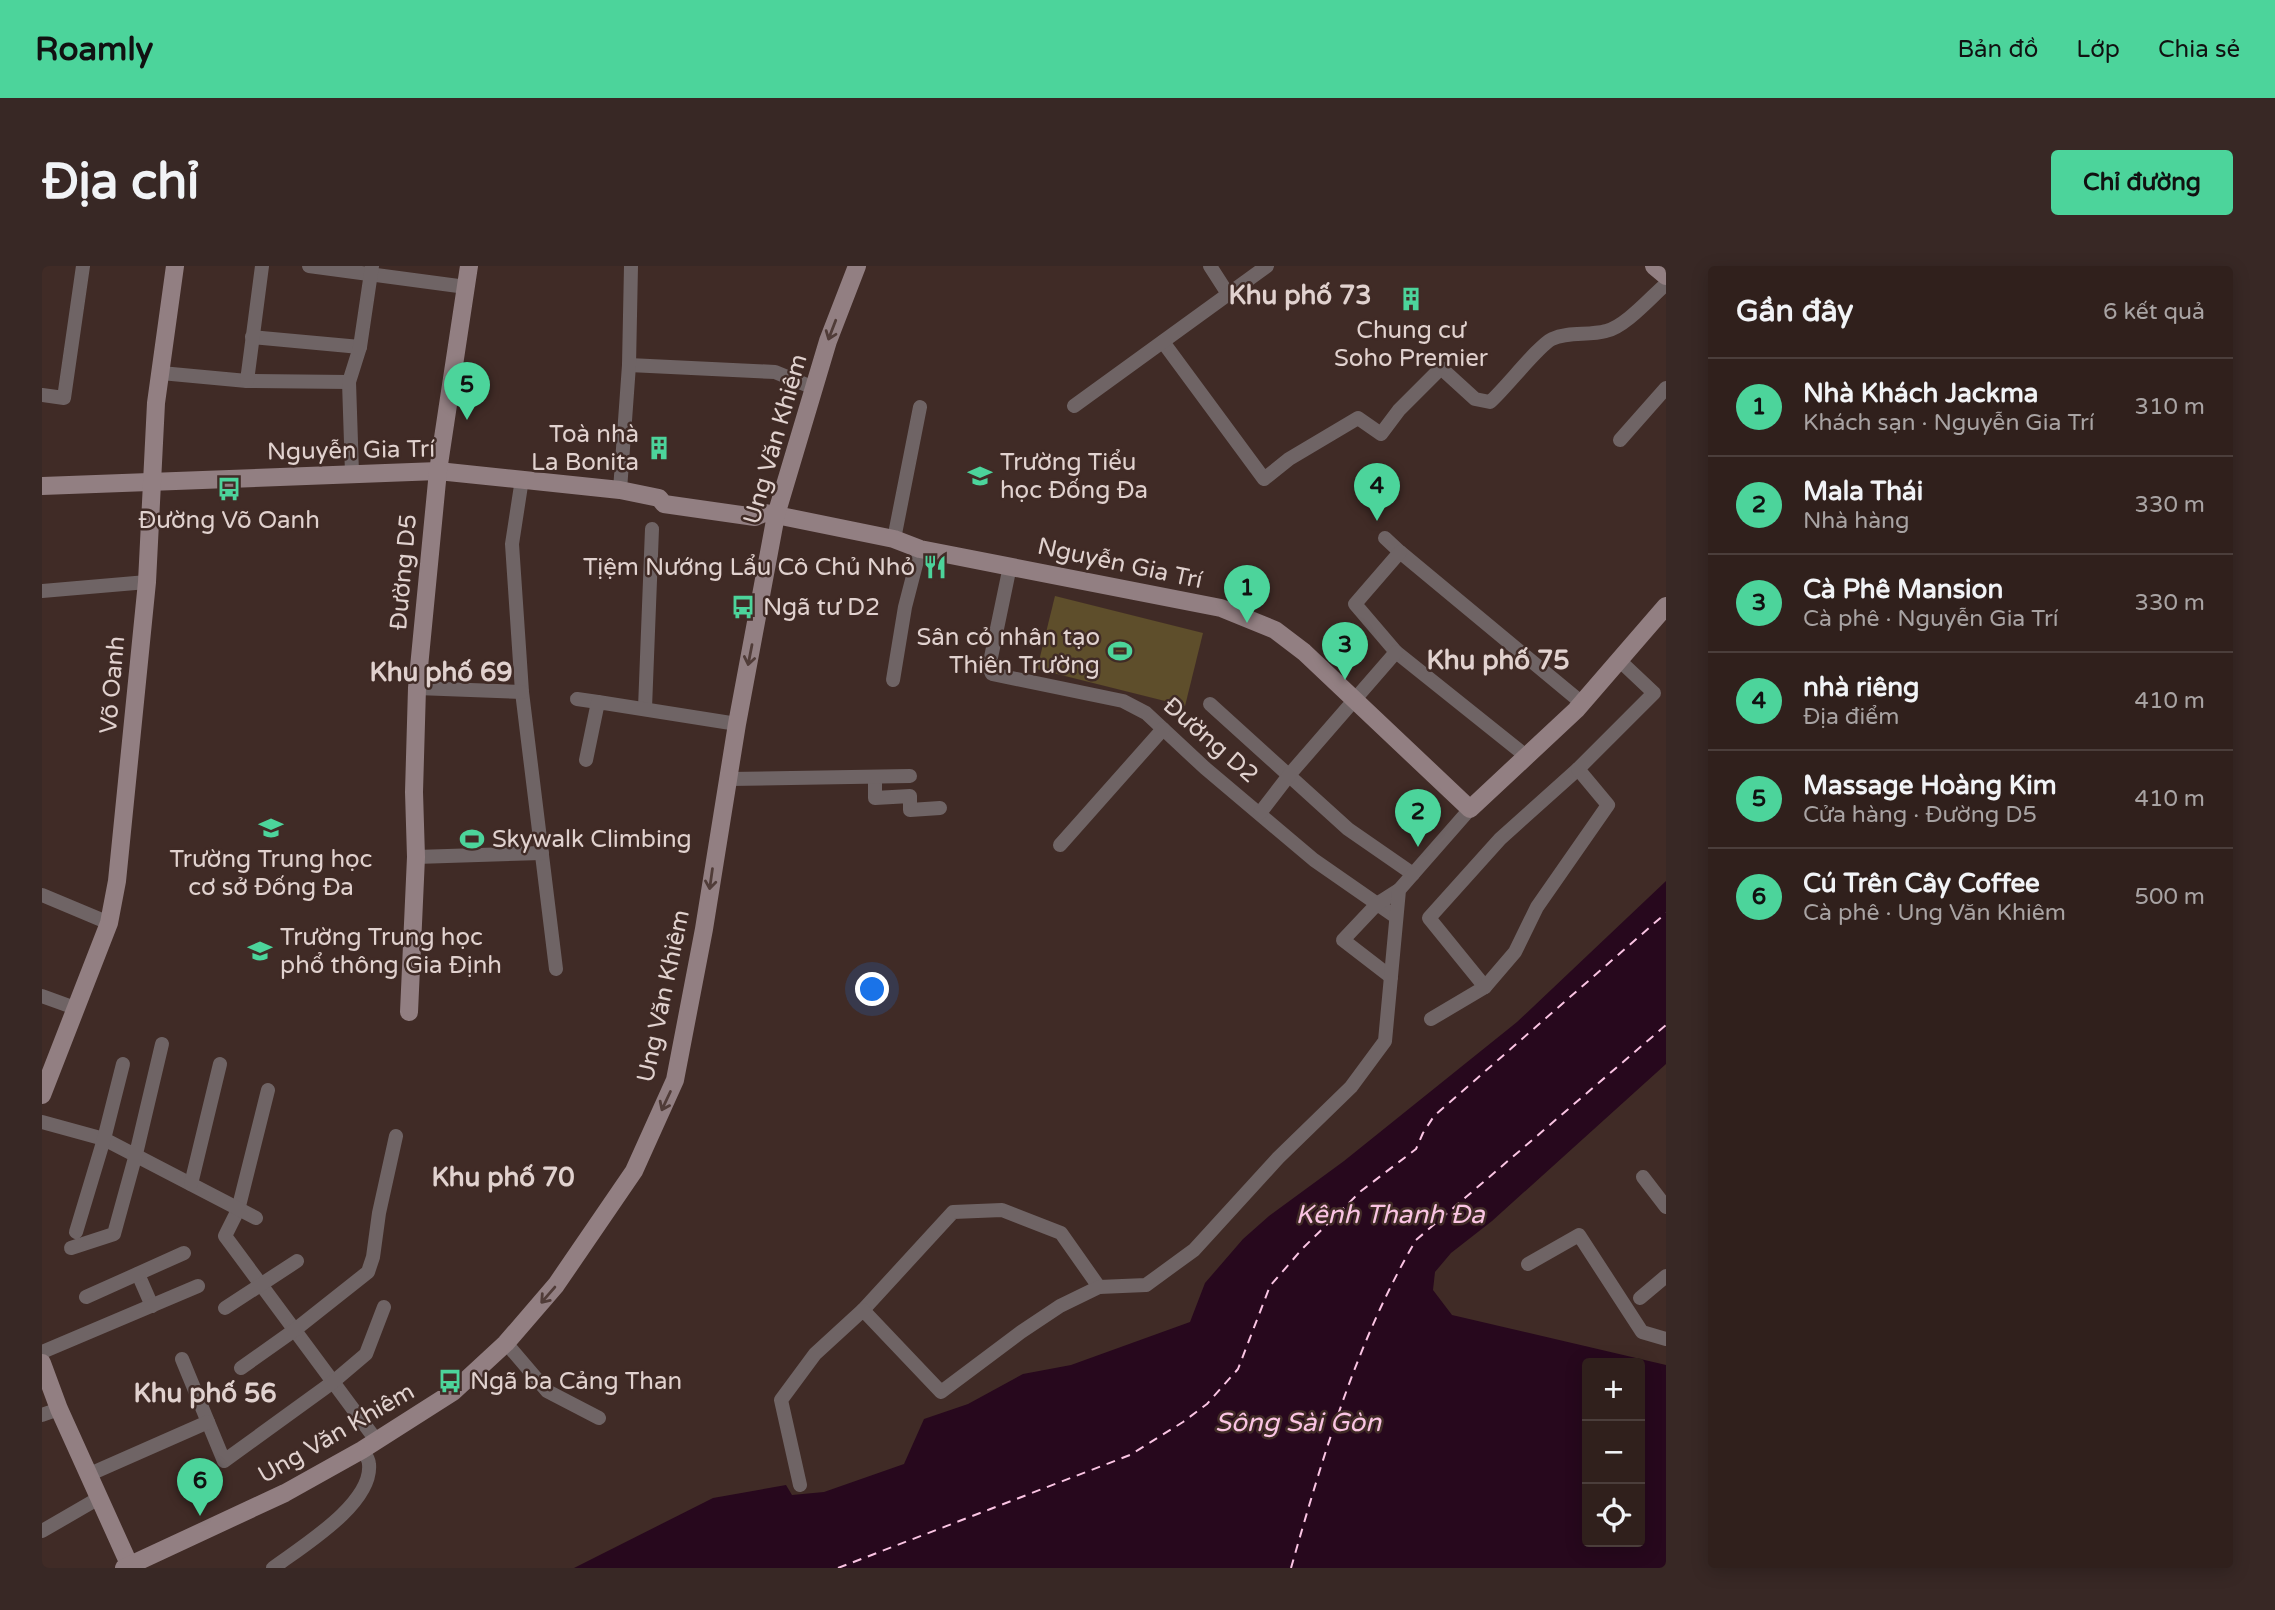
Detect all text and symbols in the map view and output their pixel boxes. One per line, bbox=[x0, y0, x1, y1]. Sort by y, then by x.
text: Roamly bbox=[35, 30, 153, 69]
text: Bản đồ bbox=[1957, 35, 2038, 64]
text: Lớp bbox=[2076, 35, 2120, 64]
text: Chia sẻ bbox=[2158, 35, 2240, 64]
button: Chỉ đường bbox=[2051, 150, 2233, 215]
text: Địa chỉ bbox=[42, 153, 199, 212]
district label: Khu phố 73 bbox=[1228, 280, 1372, 311]
building icon: Chung cư Soho Premier bbox=[1397, 285, 1425, 313]
text: Gần đây bbox=[1736, 293, 1853, 330]
text: 6 kết quả bbox=[2103, 298, 2205, 326]
place label: Chung cư Soho Premier bbox=[1334, 316, 1489, 373]
one-way arrow bbox=[825, 318, 837, 340]
street label: Ung Văn Khiêm bbox=[737, 351, 814, 528]
pin: 5 bbox=[444, 362, 490, 420]
text: Nhà Khách Jackma bbox=[1803, 378, 2038, 409]
text: 1 bbox=[1752, 393, 1766, 421]
text: 310 m bbox=[2135, 393, 2205, 421]
text: Khách sạn · Nguyễn Gia Trí bbox=[1803, 409, 2095, 437]
place label: Toà nhà La Bonita bbox=[531, 420, 639, 477]
building icon: Toà nhà La Bonita bbox=[645, 434, 673, 462]
street label: Nguyễn Gia Trí bbox=[267, 435, 435, 466]
place label: Trường Tiểu học Đống Đa bbox=[1000, 448, 1148, 505]
school or university icon: Trường Tiểu học Đống Đa bbox=[966, 462, 994, 490]
pin: 4 bbox=[1354, 463, 1400, 521]
bus stop icon: Đường Võ Oanh bbox=[215, 475, 243, 503]
text: Mala Thái bbox=[1803, 476, 1923, 507]
text: 2 bbox=[1752, 491, 1766, 519]
text: 330 m bbox=[2135, 491, 2205, 519]
place label: Đường Võ Oanh bbox=[138, 506, 320, 535]
text: Nhà hàng bbox=[1803, 507, 1910, 535]
street label: Đường D5 bbox=[384, 513, 423, 631]
street label: Nguyễn Gia Trí bbox=[1035, 532, 1205, 595]
place label: Tịệm Nướng Lẩu Cô Chủ Nhỏ bbox=[583, 553, 915, 582]
restaurant icon: Tịệm Nướng Lẩu Cô Chủ Nhỏ bbox=[921, 553, 949, 581]
pin: 1 bbox=[1224, 565, 1270, 623]
text: Cà Phê Mansion bbox=[1803, 574, 2003, 605]
text: 3 bbox=[1752, 589, 1766, 617]
text: 330 m bbox=[2135, 589, 2205, 617]
bus stop icon: Ngã tư D2 bbox=[729, 593, 757, 621]
place label: Ngã tư D2 bbox=[763, 593, 880, 622]
text: Cà phê · Nguyễn Gia Trí bbox=[1803, 605, 2058, 633]
pin: 3 bbox=[1322, 622, 1368, 680]
place label: Sân cỏ nhân tạo Thiên Trường bbox=[917, 623, 1100, 680]
street label: Võ Oanh bbox=[94, 635, 131, 735]
sports icon: Sân cỏ nhân tạo Thiên Trường bbox=[1106, 637, 1134, 665]
one-way arrow bbox=[743, 643, 756, 666]
district label: Khu phố 75 bbox=[1426, 645, 1570, 676]
district label: Khu phố 69 bbox=[369, 657, 513, 688]
text: nhà riêng bbox=[1803, 672, 1919, 703]
text: 4 bbox=[1752, 687, 1766, 715]
text: 410 m bbox=[2135, 687, 2205, 715]
street label: Đường D2 bbox=[1157, 691, 1264, 790]
text: Địa điểm bbox=[1803, 703, 1899, 731]
text: Massage Hoàng Kim bbox=[1803, 770, 2057, 801]
text: 5 bbox=[1752, 785, 1766, 813]
text: 410 m bbox=[2135, 785, 2205, 813]
pin: 2 bbox=[1395, 789, 1441, 847]
text: Cửa hàng · Đường D5 bbox=[1803, 801, 2037, 829]
school or university icon: Trường Trung học cơ sở Đống Đa bbox=[257, 814, 285, 842]
sports icon: Skywalk Climbing bbox=[458, 825, 486, 853]
place label: Skywalk Climbing bbox=[492, 825, 692, 854]
place label: Trường Trung học cơ sở Đống Đa bbox=[170, 845, 372, 902]
one-way arrow bbox=[705, 867, 718, 890]
text: Cú Trên Cây Coffee bbox=[1803, 868, 2040, 899]
text: 6 bbox=[1752, 883, 1766, 911]
text: 500 m bbox=[2135, 883, 2205, 911]
text: Cà phê · Ung Văn Khiêm bbox=[1803, 899, 2066, 927]
street label: Ung Văn Khiêm bbox=[631, 907, 696, 1085]
place label: Trường Trung học phổ thông Gia Định bbox=[280, 923, 502, 980]
school or university icon: Trường Trung học phổ thông Gia Định bbox=[246, 937, 274, 965]
your location bbox=[855, 972, 889, 1006]
one-way arrow bbox=[659, 1090, 672, 1111]
district label: Khu phố 70 bbox=[431, 1162, 575, 1193]
water label: Kênh Thanh Đa bbox=[1295, 1199, 1486, 1230]
one-way arrow bbox=[540, 1285, 556, 1303]
map controls bbox=[1582, 1358, 1645, 1547]
button: + bbox=[1582, 1358, 1645, 1421]
bus stop icon: Ngã ba Cảng Than bbox=[436, 1367, 464, 1395]
place label: Ngã ba Cảng Than bbox=[470, 1367, 682, 1396]
street label: Ung Văn Khiêm bbox=[253, 1377, 420, 1490]
district label: Khu phố 56 bbox=[133, 1378, 277, 1409]
water label: Sông Sài Gòn bbox=[1215, 1407, 1382, 1438]
button: − bbox=[1582, 1421, 1645, 1484]
pin: 6 bbox=[177, 1458, 223, 1516]
button: locate bbox=[1582, 1484, 1645, 1547]

